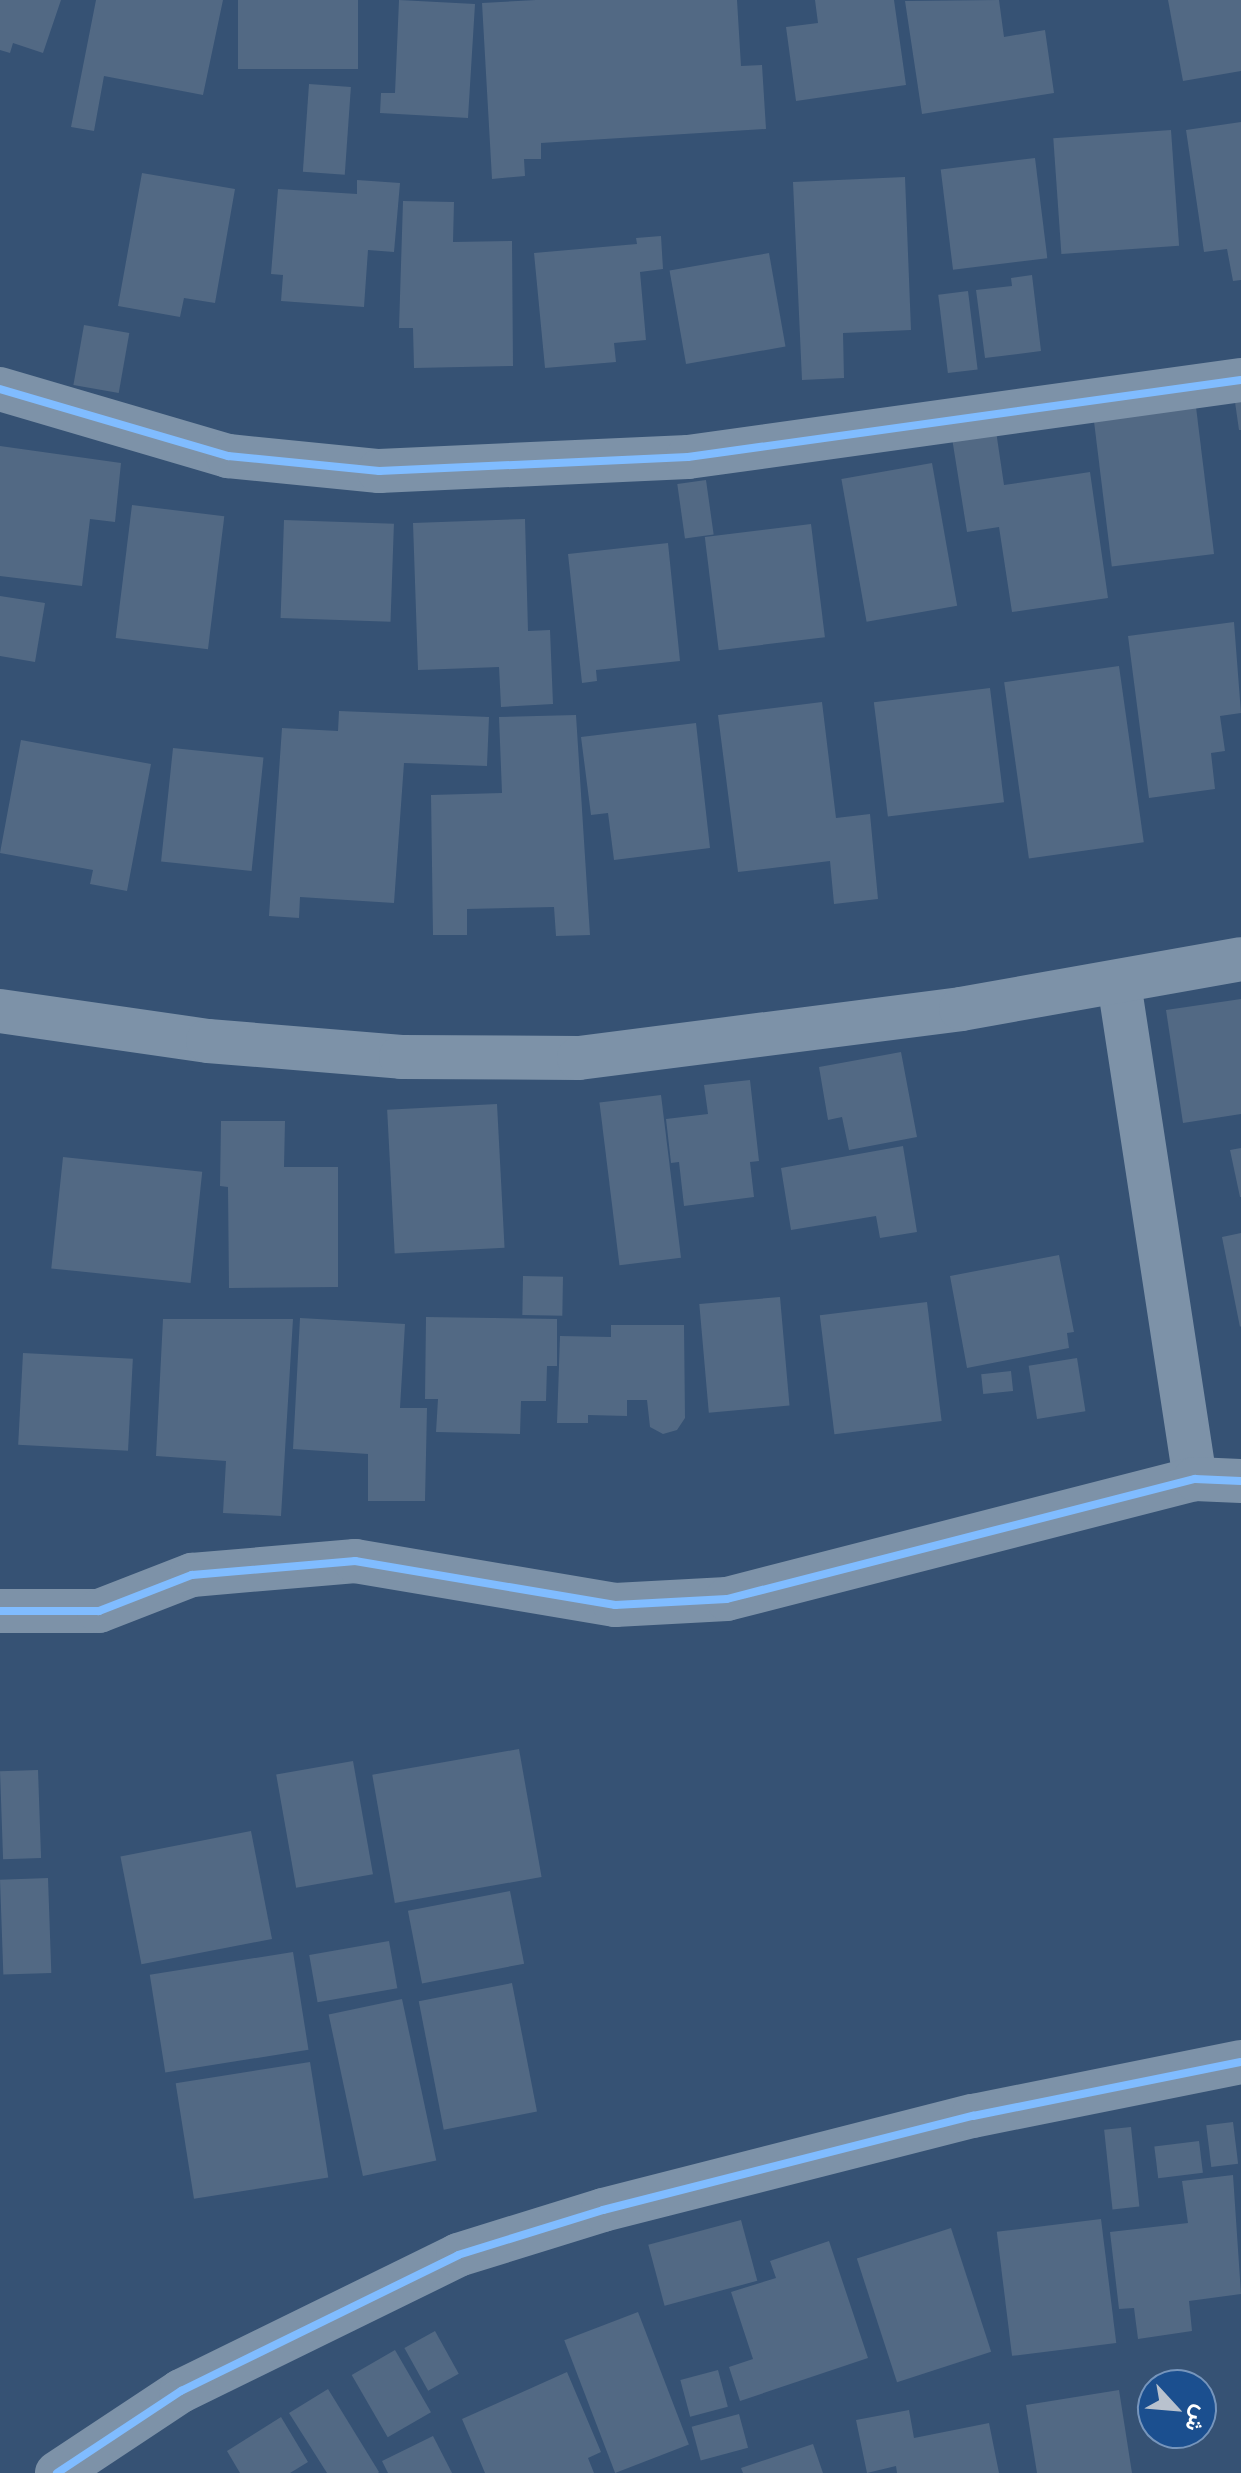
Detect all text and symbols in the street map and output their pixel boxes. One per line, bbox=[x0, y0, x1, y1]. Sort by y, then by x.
north arrow bbox=[1137, 2369, 1217, 2449]
text: ش bbox=[1177, 2400, 1217, 2438]

